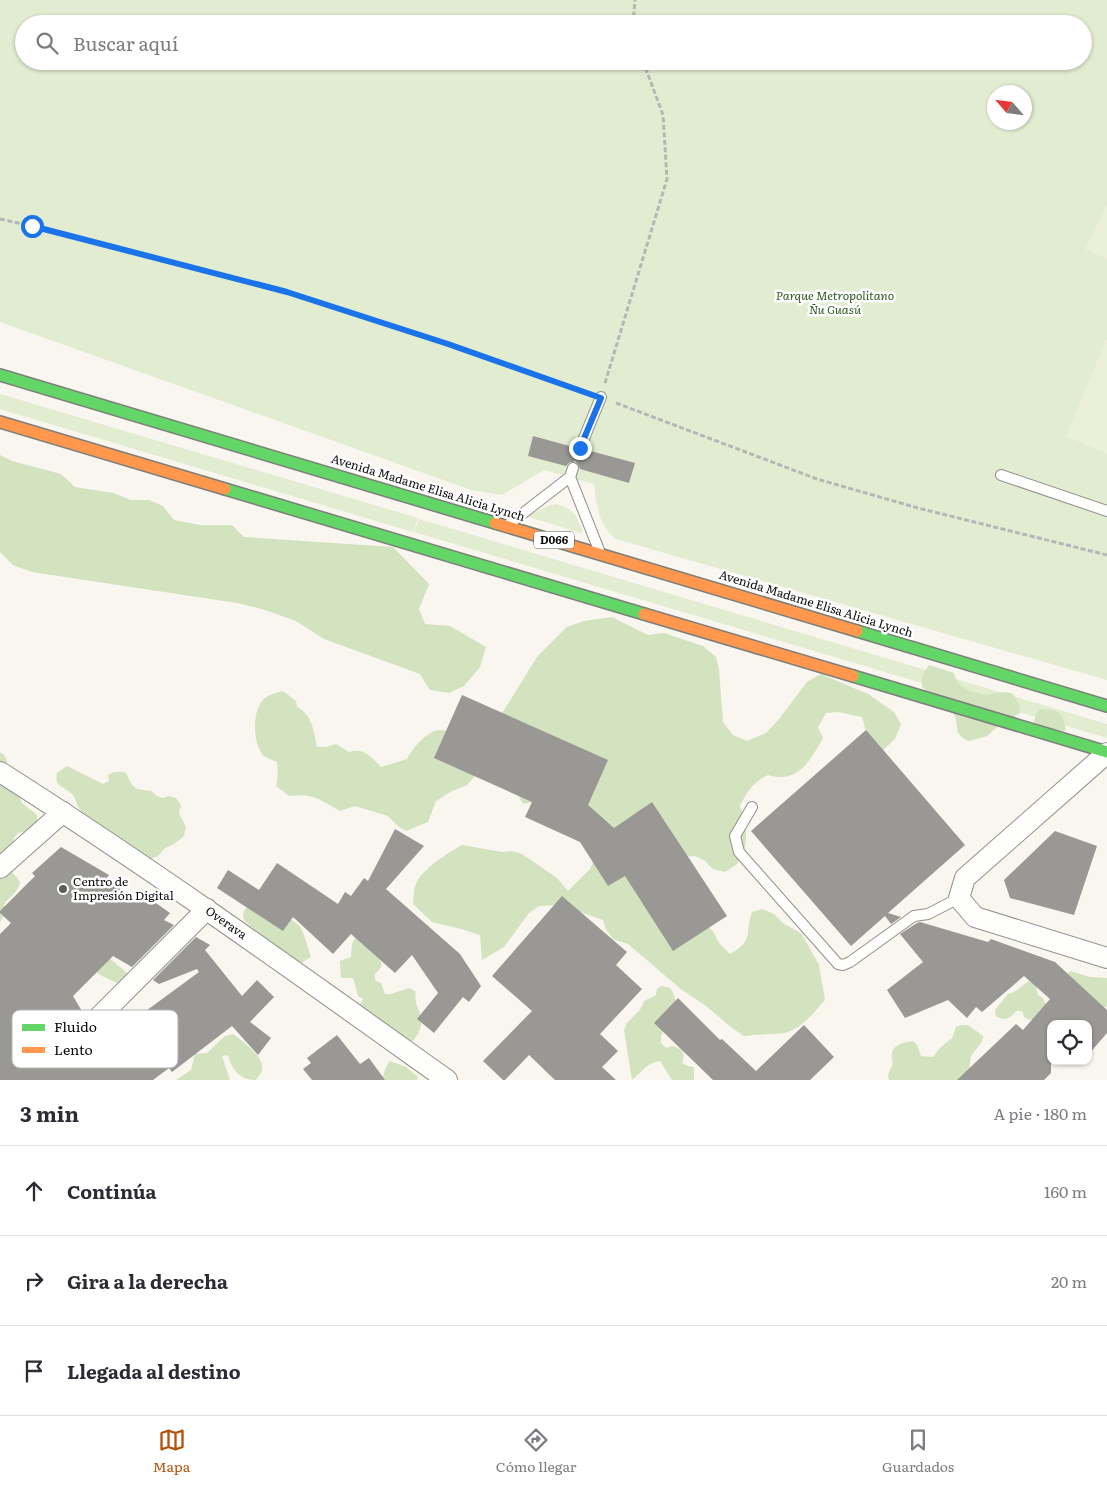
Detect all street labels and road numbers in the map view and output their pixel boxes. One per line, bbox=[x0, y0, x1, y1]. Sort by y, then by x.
street label: Avenida Madame Elisa Alicia Lynch bbox=[329, 449, 528, 525]
road number: D066 bbox=[534, 532, 574, 548]
street label: Avenida Madame Elisa Alicia Lynch bbox=[717, 565, 916, 641]
street label: Overava bbox=[202, 901, 251, 943]

